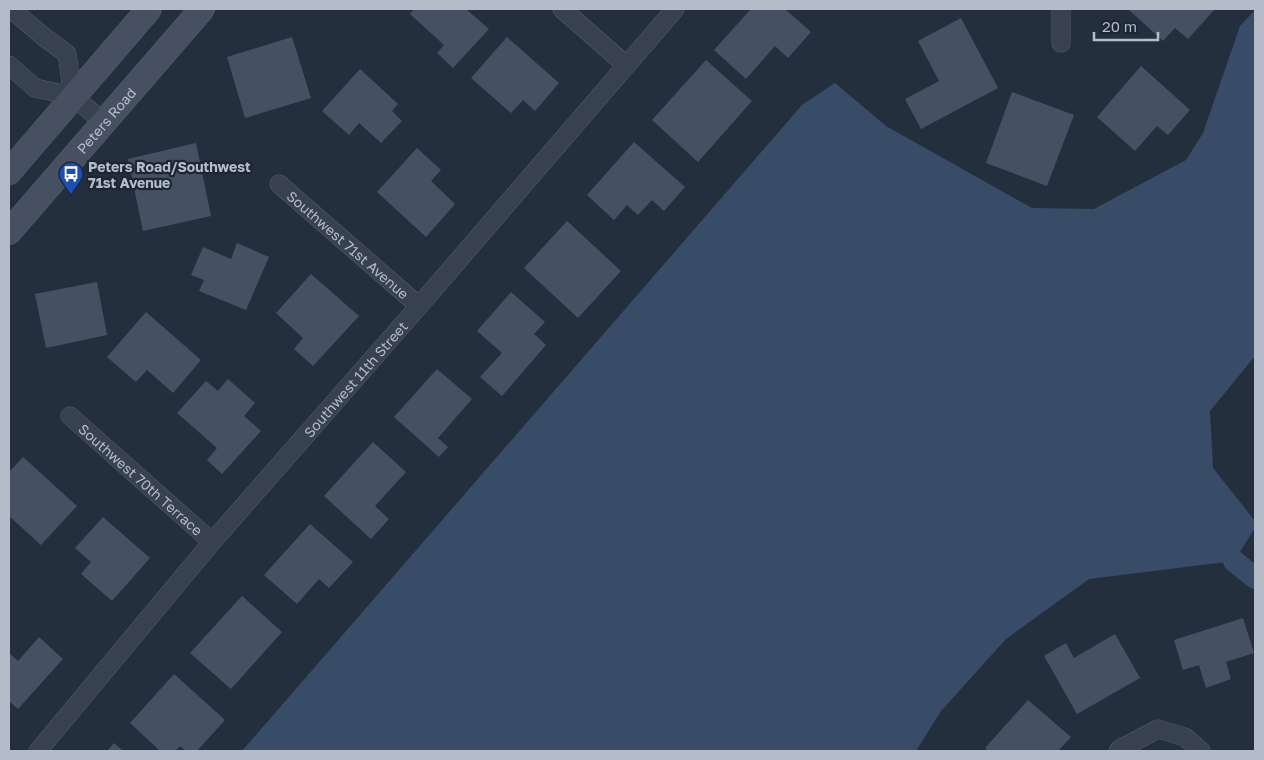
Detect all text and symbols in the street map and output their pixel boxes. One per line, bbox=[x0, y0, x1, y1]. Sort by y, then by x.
scale bar bbox=[1094, 10, 1158, 42]
text: 20 m bbox=[1102, 17, 1137, 35]
street label: Peters Road bbox=[73, 84, 139, 157]
place label: Peters Road/Southwest 71st Avenue bbox=[88, 158, 251, 191]
bus stop icon: Peters Road/Southwest 71st Avenue bbox=[58, 161, 84, 195]
street label: Southwest 71st Avenue bbox=[284, 187, 413, 302]
street label: Southwest 11th Street bbox=[300, 317, 411, 440]
street label: Southwest 70th Terrace bbox=[76, 420, 206, 538]

